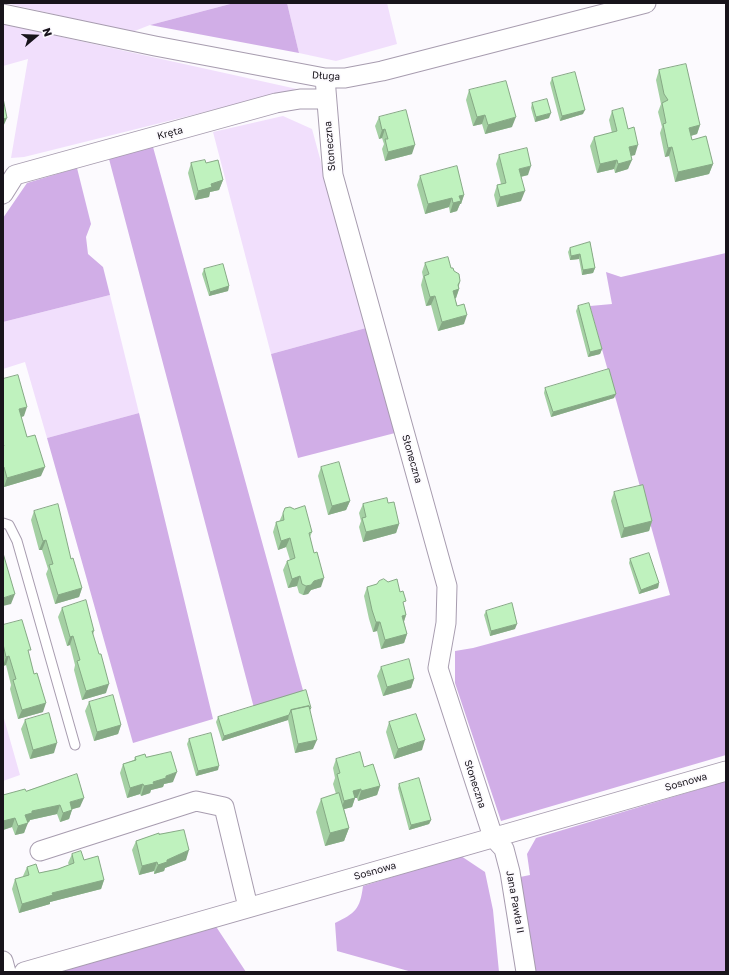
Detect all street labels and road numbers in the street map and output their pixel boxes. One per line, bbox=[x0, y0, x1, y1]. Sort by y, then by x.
street label: Długa bbox=[311, 69, 341, 83]
street label: Słoneczna bbox=[322, 121, 338, 171]
street label: Kręta bbox=[156, 124, 184, 142]
street label: Słoneczna bbox=[399, 433, 425, 485]
street label: Słoneczna bbox=[462, 758, 488, 810]
street label: Sosnowa bbox=[664, 770, 708, 794]
street label: Sosnowa bbox=[353, 859, 397, 883]
street label: Jana Pawła II bbox=[504, 870, 526, 934]

